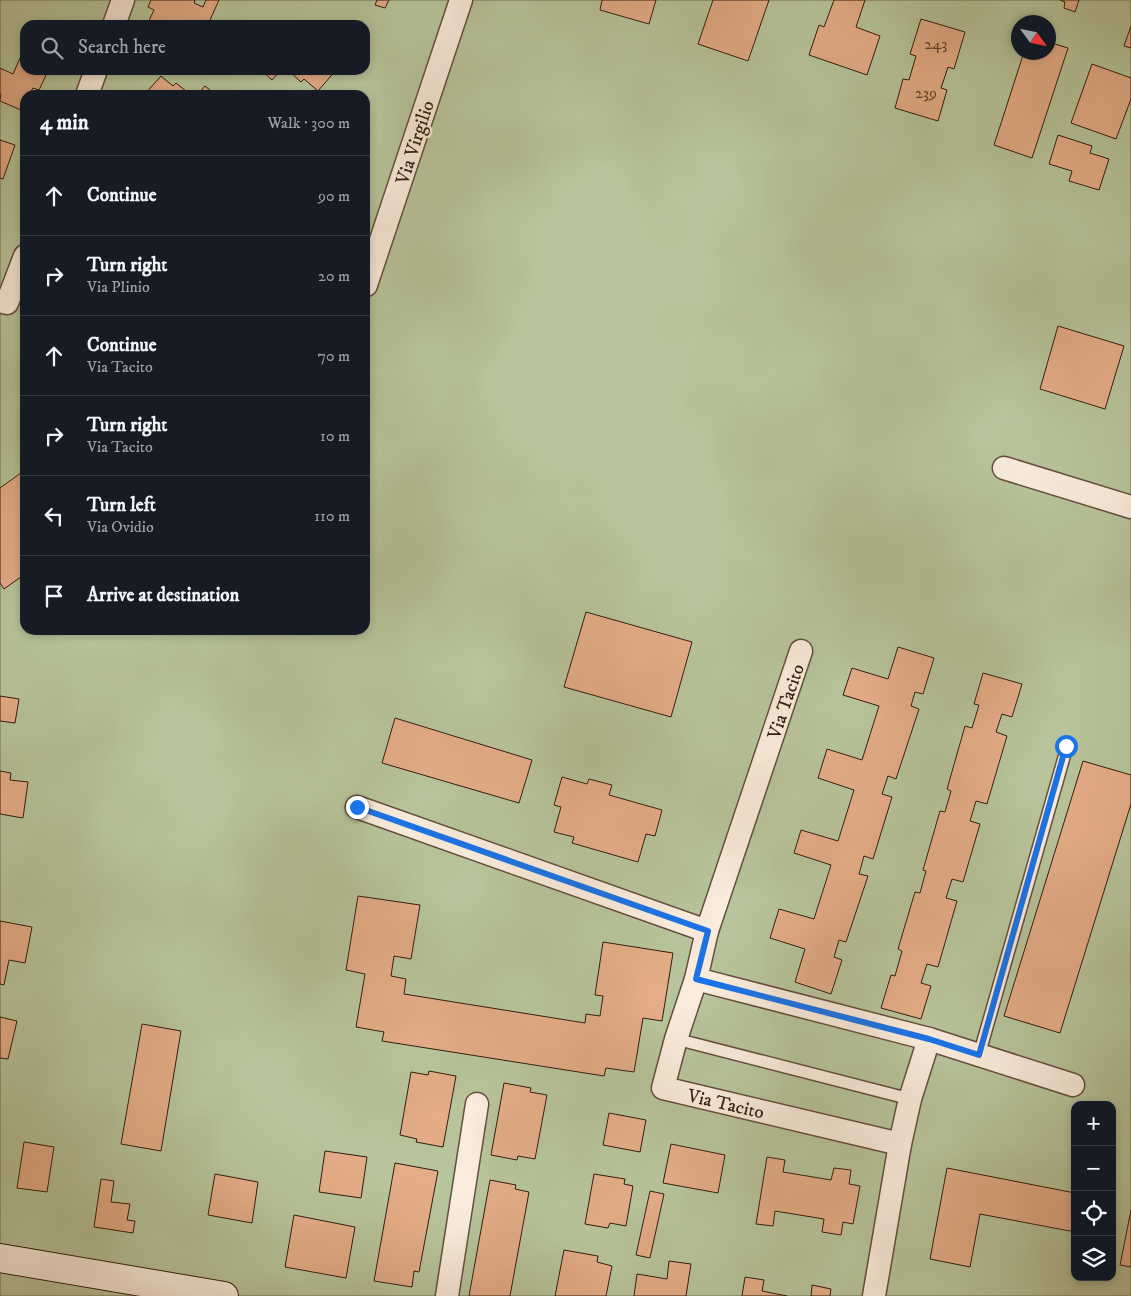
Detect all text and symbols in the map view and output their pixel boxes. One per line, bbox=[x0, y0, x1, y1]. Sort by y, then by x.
north arrow bbox=[1011, 15, 1056, 60]
search box bbox=[20, 20, 370, 75]
icon: search bbox=[38, 34, 66, 62]
house number: 243 bbox=[924, 34, 948, 54]
text: Search here bbox=[78, 36, 166, 59]
house number: 239 bbox=[915, 83, 937, 103]
street label: Via Virgilio bbox=[391, 98, 440, 188]
text: 4 min bbox=[40, 110, 89, 136]
text: Walk · 300 m bbox=[267, 113, 350, 133]
icon: ahead bbox=[40, 182, 68, 210]
text: Continue bbox=[87, 184, 157, 207]
text: 90 m bbox=[318, 186, 350, 206]
text: Turn right bbox=[87, 254, 167, 277]
icon: right bbox=[40, 262, 68, 290]
text: 20 m bbox=[318, 266, 350, 286]
text: Via Plinio bbox=[87, 277, 150, 297]
text: Continue bbox=[87, 334, 157, 357]
icon: ahead bbox=[40, 342, 68, 370]
text: 70 m bbox=[318, 346, 350, 366]
text: Via Tacito bbox=[87, 357, 153, 377]
text: Turn right bbox=[87, 414, 167, 437]
icon: right bbox=[40, 422, 68, 450]
text: 10 m bbox=[320, 426, 350, 446]
text: Via Tacito bbox=[87, 437, 153, 457]
text: Turn left bbox=[87, 494, 156, 517]
icon: left bbox=[40, 502, 68, 530]
text: 110 m bbox=[314, 506, 350, 526]
text: Via Ovidio bbox=[87, 517, 154, 537]
icon: arrive bbox=[40, 582, 68, 610]
text: Arrive at destination bbox=[87, 584, 239, 607]
street label: Via Tacito bbox=[763, 661, 810, 743]
route start bbox=[1055, 735, 1078, 758]
route end bbox=[346, 796, 369, 819]
street label: Via Tacito bbox=[684, 1084, 766, 1124]
map controls bbox=[1071, 1101, 1116, 1281]
button: + bbox=[1071, 1101, 1116, 1146]
button: − bbox=[1071, 1146, 1116, 1191]
button: locate bbox=[1071, 1191, 1116, 1236]
button: layers bbox=[1071, 1236, 1116, 1281]

